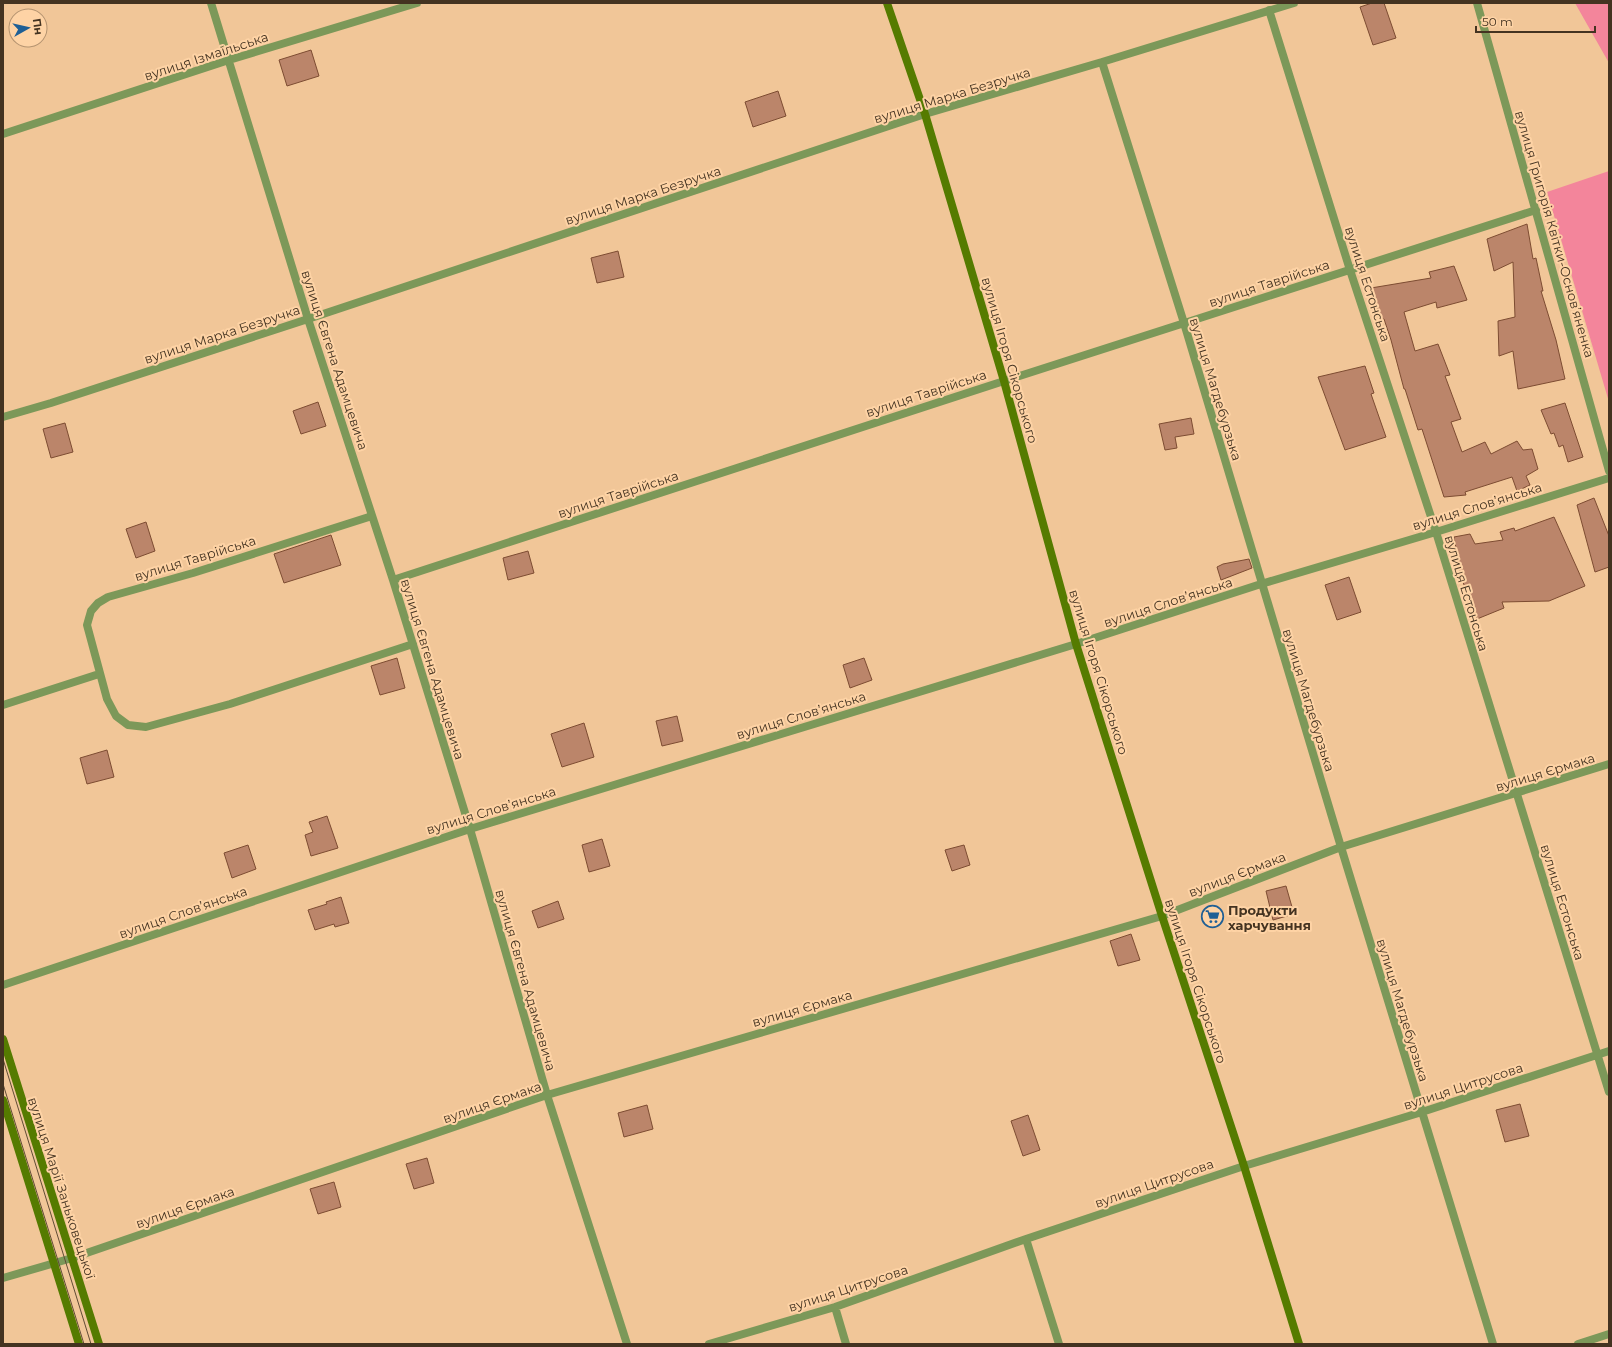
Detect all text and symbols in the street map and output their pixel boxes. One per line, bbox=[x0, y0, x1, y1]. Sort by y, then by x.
north arrow bbox=[8, 8, 48, 48]
scale bar bbox=[1476, 8, 1595, 34]
text: 50 m bbox=[1482, 14, 1513, 29]
text: Пн bbox=[30, 17, 46, 36]
street label: вулиця Ізмаїльська bbox=[142, 28, 270, 84]
street label: вулиця Марка Безручка bbox=[872, 64, 1032, 126]
street label: вулиця Григорія Квітки-Основʼяненка bbox=[1512, 109, 1598, 359]
street label: вулиця Марка Безручка bbox=[563, 162, 723, 228]
street label: вулиця Естонська bbox=[1342, 224, 1394, 344]
street label: вулиця Таврійська bbox=[1207, 256, 1331, 310]
street label: вулиця Євгена Адамцевича bbox=[298, 268, 372, 452]
street label: вулиця Ігоря Сікорського bbox=[979, 275, 1041, 445]
street label: вулиця Марка Безручка bbox=[142, 301, 302, 367]
street label: вулиця Магдебурзька bbox=[1187, 316, 1245, 462]
street label: вулиця Таврійська bbox=[864, 366, 988, 420]
street label: вулиця Таврійська bbox=[556, 467, 680, 521]
street label: вулиця Слов’янська bbox=[1410, 479, 1544, 533]
street label: вулиця Таврійська bbox=[132, 532, 258, 584]
street label: вулиця Естонська bbox=[1442, 533, 1492, 653]
street label: вулиця Слов’янська bbox=[1102, 574, 1234, 630]
street label: вулиця Євгена Адамцевича bbox=[398, 577, 468, 761]
street label: вулиця Ігоря Сікорського bbox=[1066, 587, 1132, 757]
street label: вулиця Магдебурзька bbox=[1280, 627, 1338, 773]
street label: вулиця Слов’янська bbox=[734, 688, 868, 742]
street label: вулиця Єрмака bbox=[1493, 749, 1597, 795]
street label: вулиця Слов’янська bbox=[424, 783, 558, 837]
street label: вулиця Естонська bbox=[1538, 842, 1588, 962]
street label: вулиця Єрмака bbox=[1186, 848, 1288, 900]
street label: вулиця Слов’янська bbox=[117, 883, 249, 941]
street label: вулиця Євгена Адамцевича bbox=[492, 887, 560, 1073]
street label: вулиця Ігоря Сікорського bbox=[1162, 897, 1230, 1065]
place label: Продукти харчування bbox=[1228, 902, 1311, 933]
supermarket icon: Продукти харчування bbox=[1199, 904, 1225, 930]
street label: вулиця Магдебурзька bbox=[1374, 937, 1432, 1083]
street label: вулиця Єрмака bbox=[750, 986, 854, 1030]
street label: вулиця Цитрусова bbox=[1401, 1059, 1525, 1113]
street label: вулиця Єрмака bbox=[441, 1078, 543, 1126]
street label: вулиця Марії Заньковецької bbox=[25, 1095, 99, 1281]
street label: вулиця Цитрусова bbox=[1092, 1155, 1216, 1211]
street label: вулиця Єрмака bbox=[134, 1183, 236, 1231]
street label: вулиця Цитрусова bbox=[786, 1261, 910, 1315]

